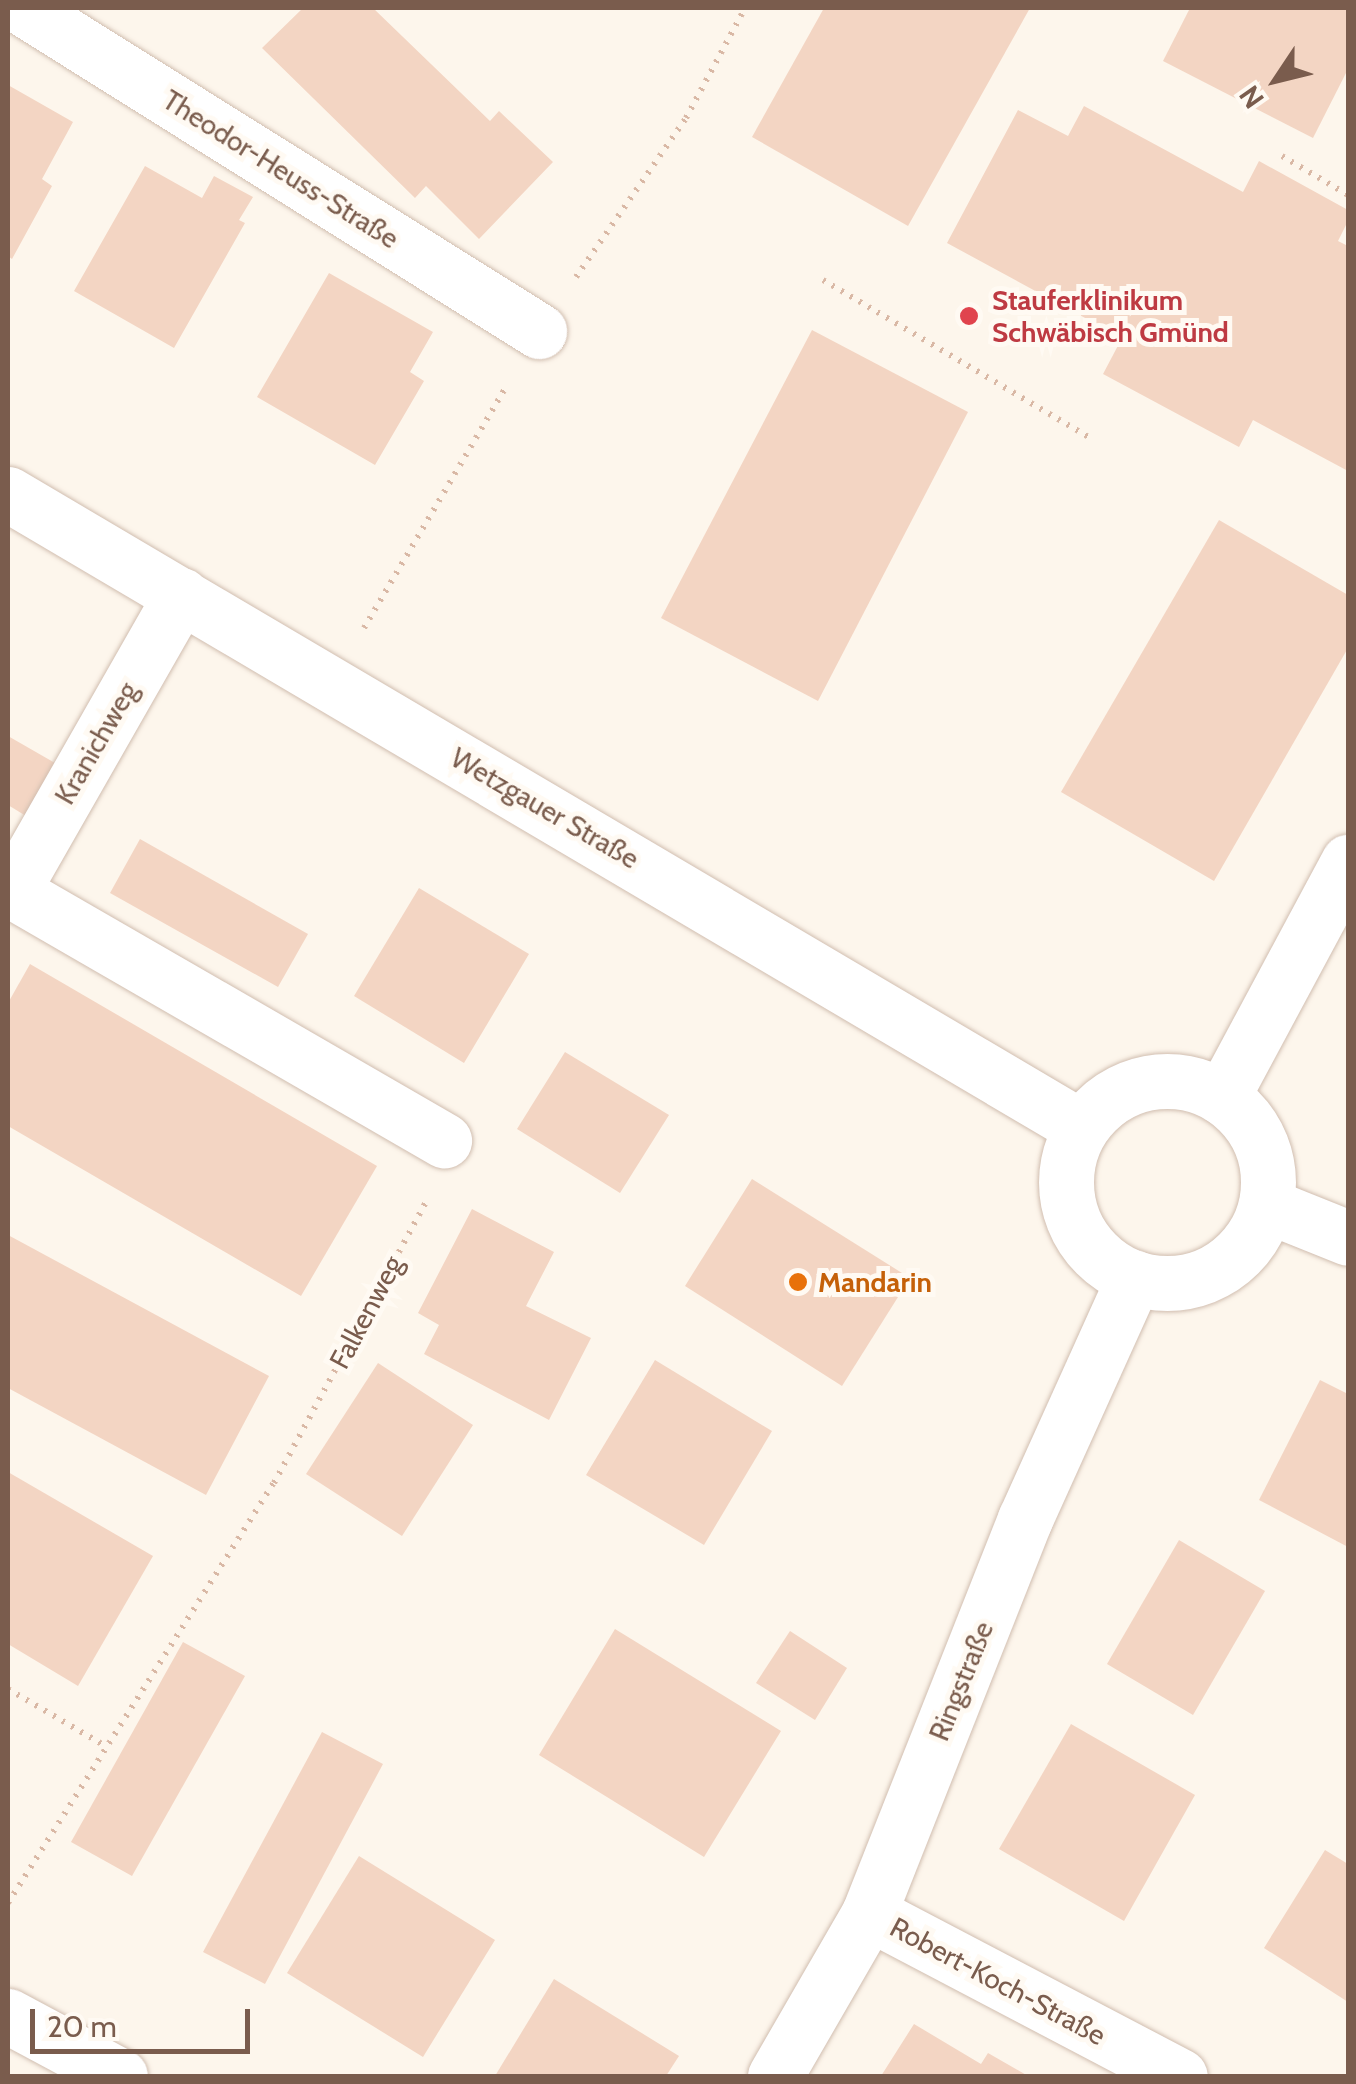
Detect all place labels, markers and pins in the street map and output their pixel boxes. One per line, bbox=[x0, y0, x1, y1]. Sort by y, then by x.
place label: Stauferklinikum Schwäbisch Gmünd bbox=[992, 283, 1229, 349]
marker: Stauferklinikum Schwäbisch Gmünd bbox=[956, 303, 982, 329]
place label: Mandarin bbox=[818, 1265, 932, 1299]
marker: Mandarin bbox=[787, 1271, 809, 1293]

